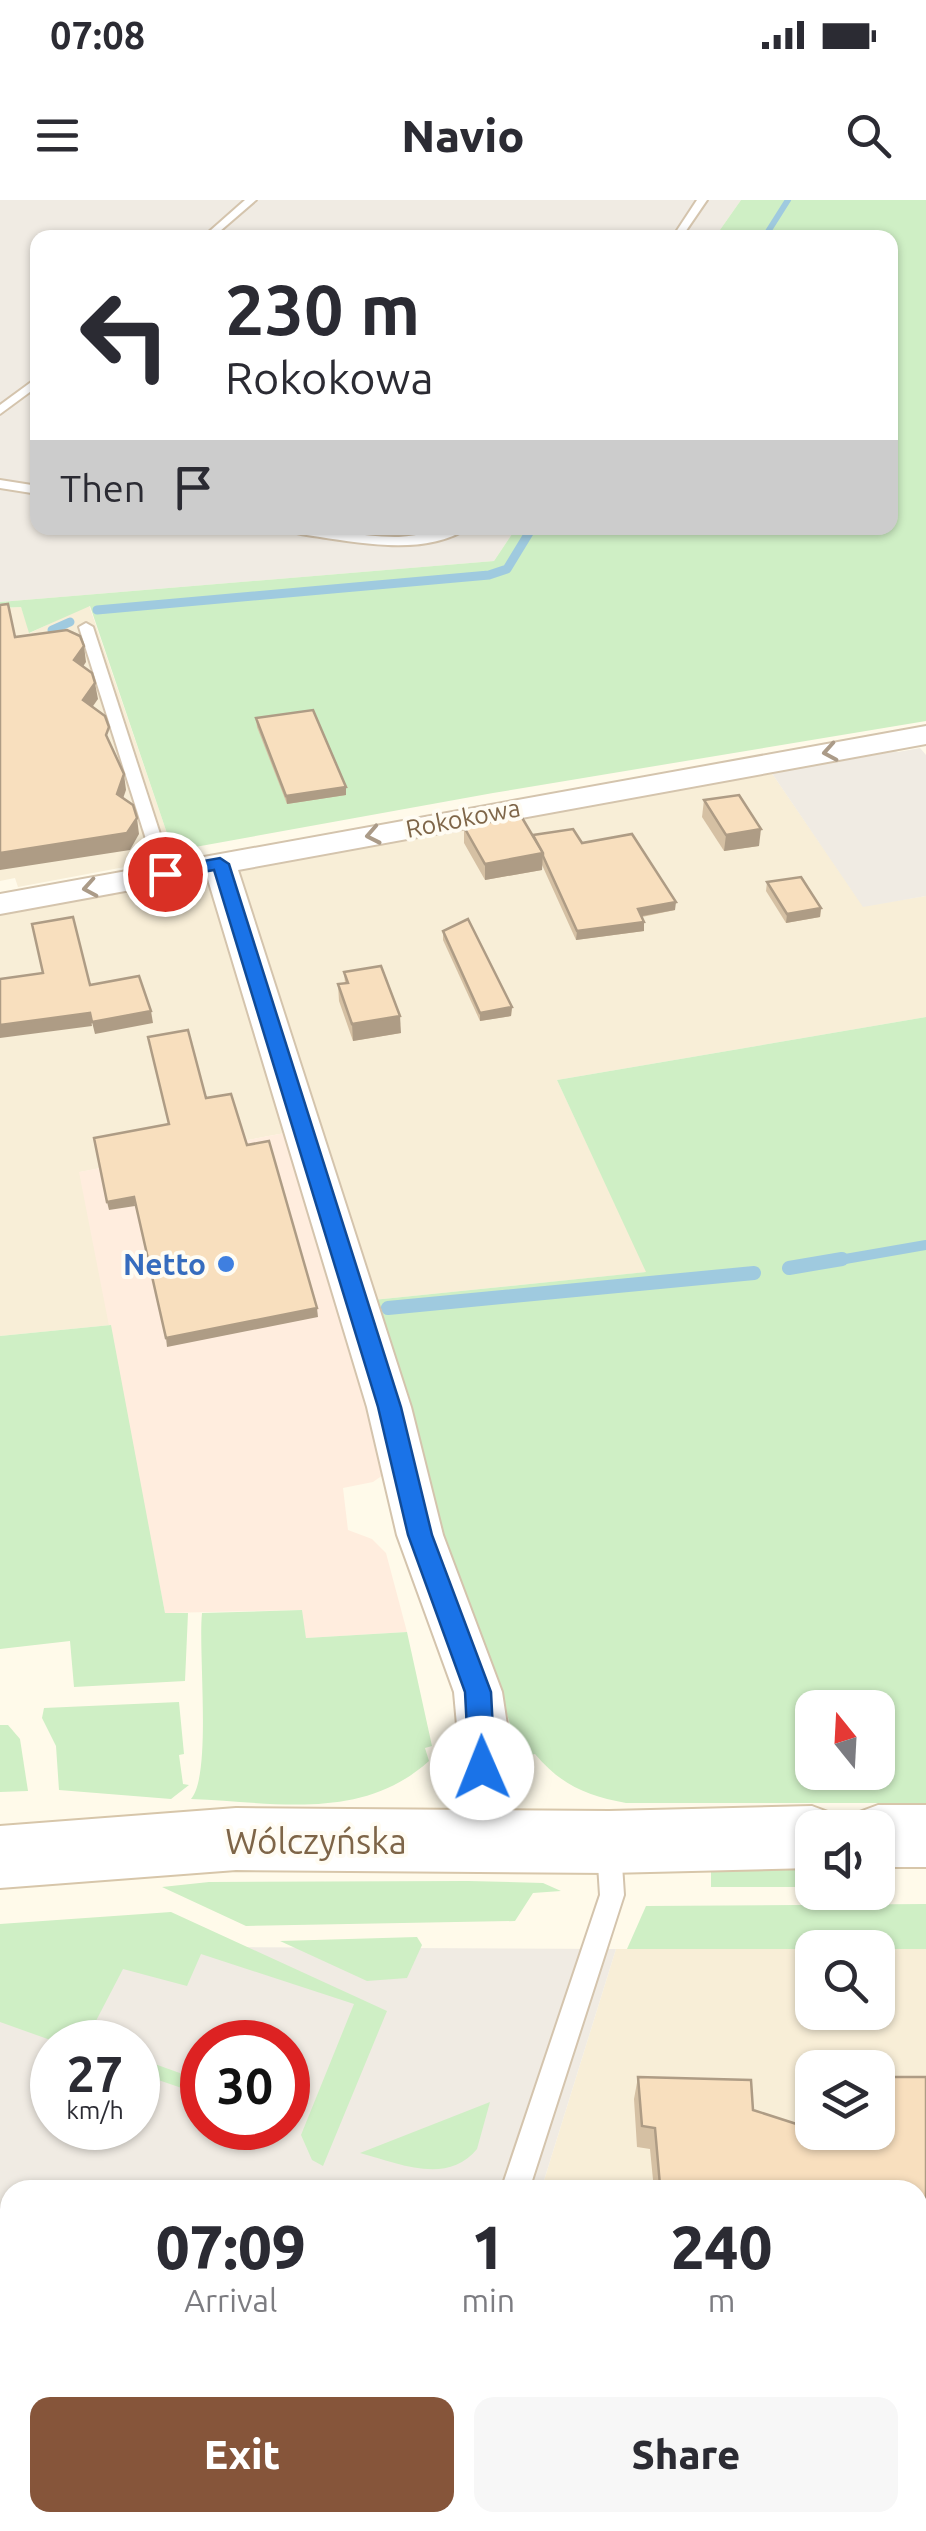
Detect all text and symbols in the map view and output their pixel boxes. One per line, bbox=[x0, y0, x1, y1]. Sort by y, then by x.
text: 07:08 bbox=[50, 14, 145, 56]
icon: menu bbox=[30, 108, 85, 163]
icon: search bbox=[841, 108, 896, 163]
text: Navio bbox=[401, 110, 525, 161]
icon: left bbox=[60, 270, 190, 400]
text: 230 m bbox=[225, 270, 420, 348]
text: Rokokowa bbox=[225, 352, 434, 403]
icon: arrive bbox=[166, 460, 221, 515]
text: Then bbox=[60, 467, 146, 509]
one-way arrow bbox=[822, 741, 838, 762]
street label: Rokokowa bbox=[403, 793, 523, 843]
one-way arrow bbox=[364, 824, 381, 845]
pin bbox=[123, 832, 208, 917]
icon: arrive bbox=[138, 847, 193, 902]
one-way arrow bbox=[82, 876, 99, 897]
place label: Netto bbox=[123, 1247, 206, 1281]
marker: Netto bbox=[215, 1253, 237, 1275]
north arrow bbox=[795, 1690, 895, 1790]
map controls bbox=[795, 1690, 895, 2150]
position arrow bbox=[430, 1716, 534, 1820]
button: sound bbox=[795, 1810, 895, 1910]
street label: Wólczyńska bbox=[225, 1821, 407, 1861]
button: search bbox=[795, 1930, 895, 2030]
speed limit sign: 30 bbox=[180, 2020, 310, 2150]
text: 27 bbox=[67, 2045, 123, 2101]
button: layers bbox=[795, 2050, 895, 2150]
text: km/h bbox=[66, 2096, 124, 2124]
text: 07:09 bbox=[156, 2213, 306, 2280]
text: 1 bbox=[471, 2213, 505, 2280]
text: 240 bbox=[671, 2213, 772, 2280]
text: Arrival bbox=[184, 2282, 277, 2318]
text: min bbox=[461, 2282, 515, 2318]
text: m bbox=[708, 2282, 735, 2318]
button: Exit bbox=[30, 2397, 454, 2512]
button: Share bbox=[474, 2397, 898, 2512]

